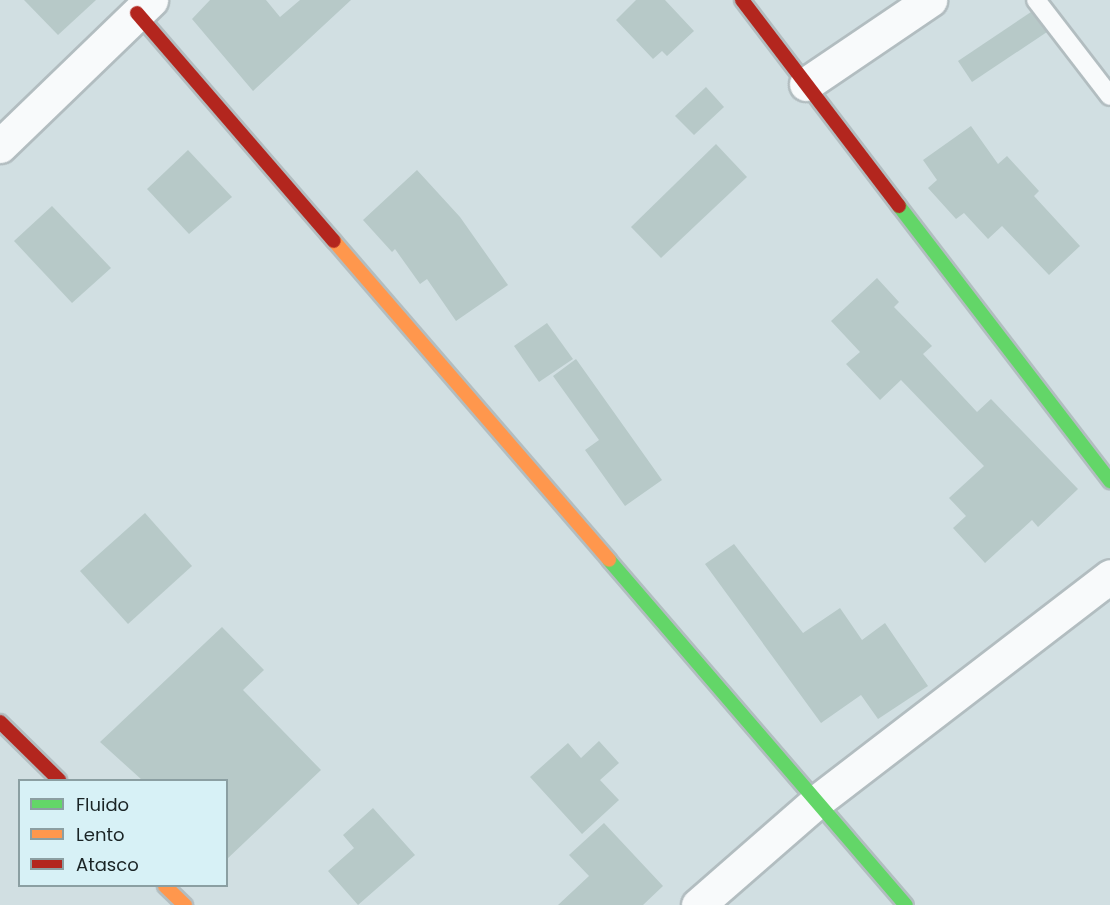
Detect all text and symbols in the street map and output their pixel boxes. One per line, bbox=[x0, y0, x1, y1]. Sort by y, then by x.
legend bbox=[18, 779, 228, 887]
text: Fluido bbox=[76, 792, 129, 817]
text: Lento bbox=[76, 822, 125, 847]
text: Atasco bbox=[76, 852, 139, 877]

